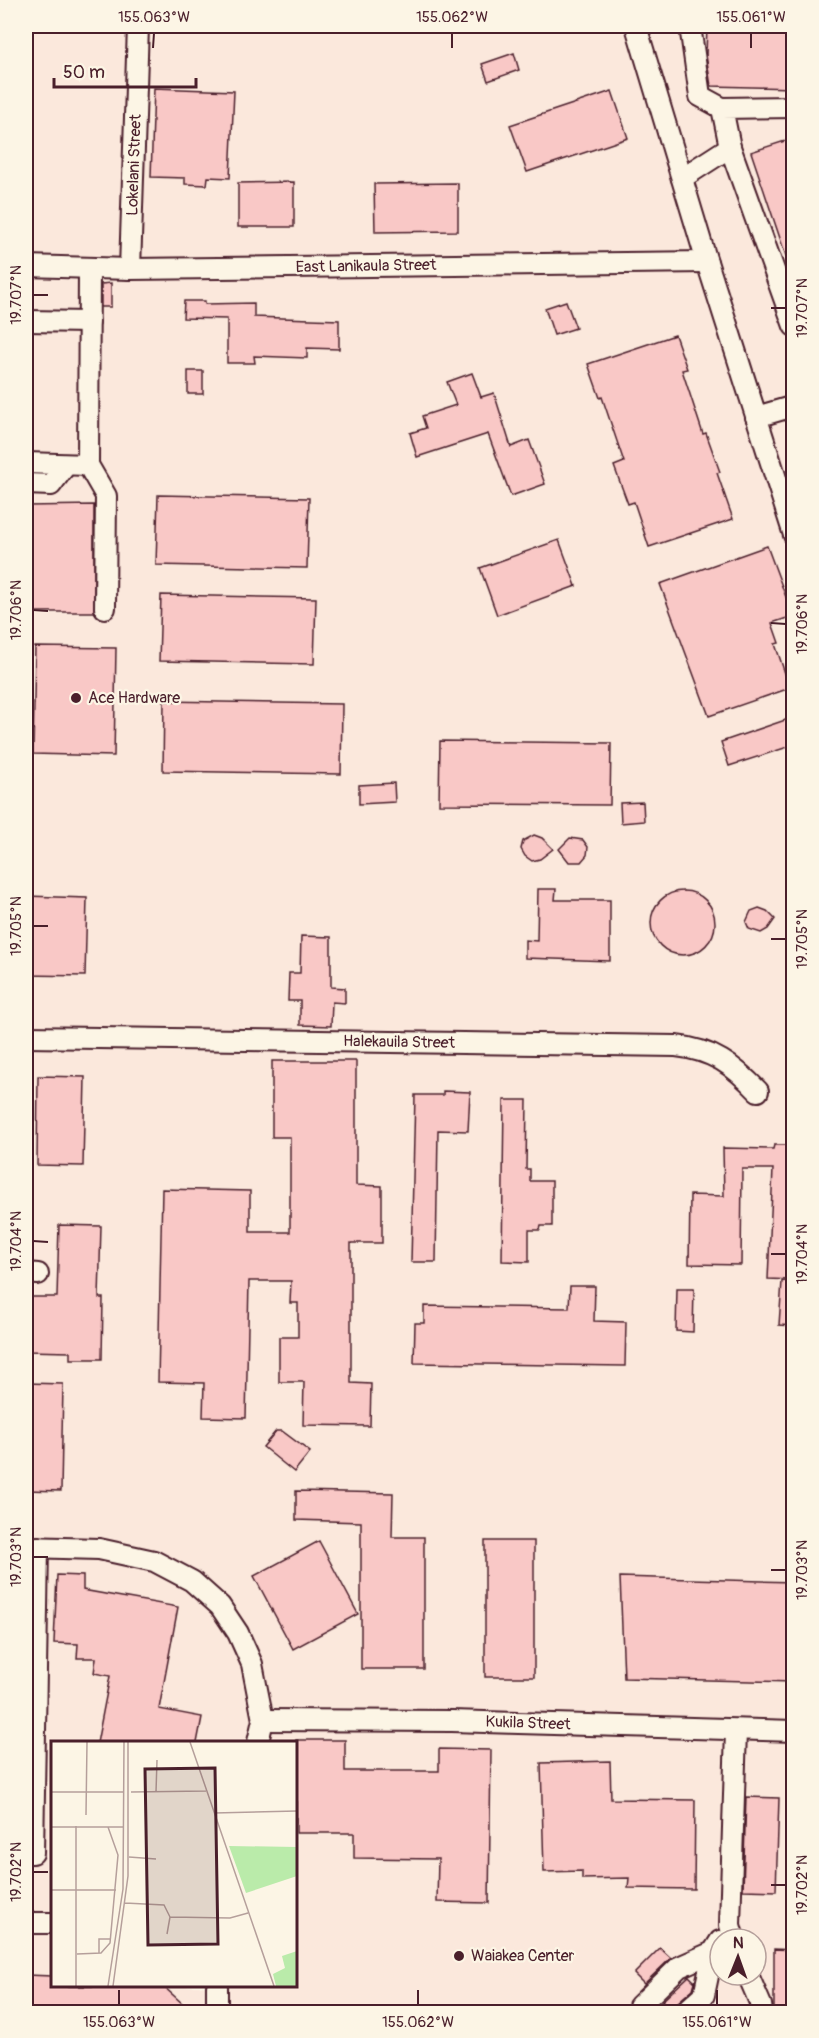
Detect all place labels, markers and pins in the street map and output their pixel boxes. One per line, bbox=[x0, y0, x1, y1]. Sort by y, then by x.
place label: Ace Hardware bbox=[88, 688, 180, 708]
marker: Ace Hardware bbox=[69, 691, 83, 705]
place label: Waiakea Center bbox=[471, 1946, 575, 1966]
marker: Waiakea Center bbox=[452, 1949, 466, 1963]

